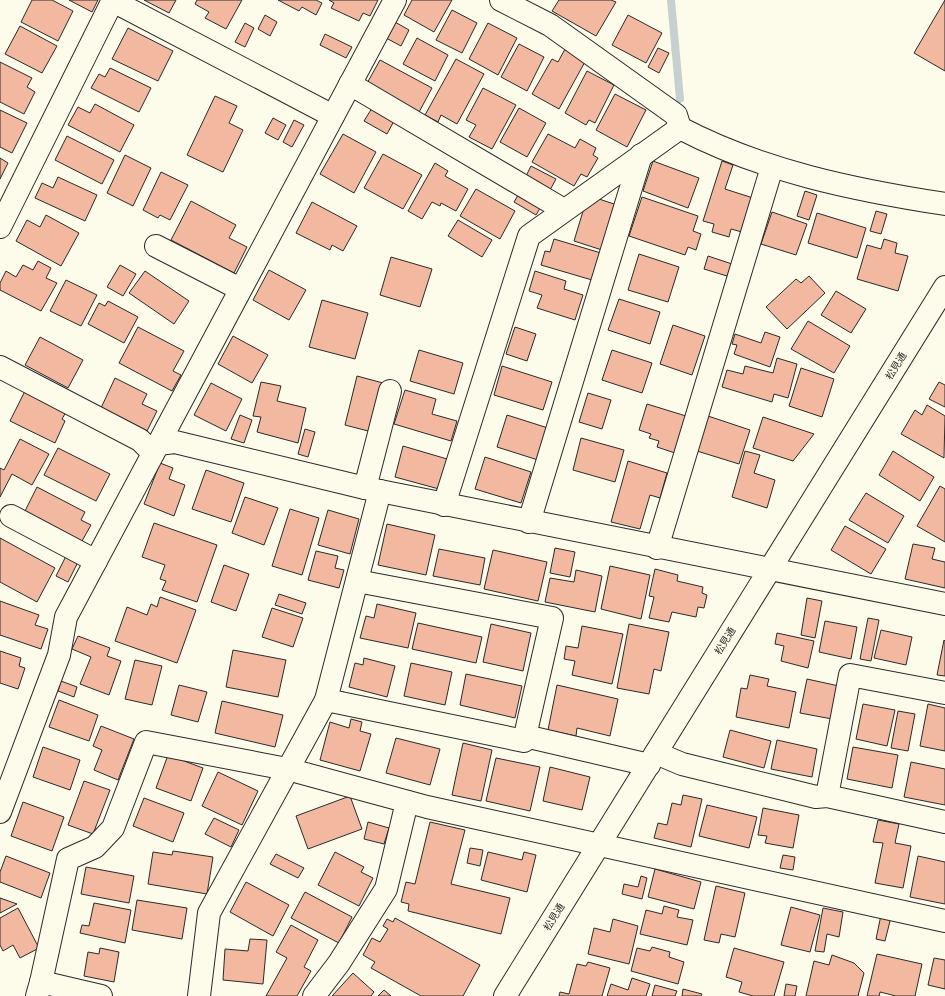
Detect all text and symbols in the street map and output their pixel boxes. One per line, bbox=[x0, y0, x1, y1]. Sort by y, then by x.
street label: 松見通 bbox=[883, 350, 909, 382]
street label: 松見通 bbox=[712, 625, 738, 657]
street label: 松見通 bbox=[541, 901, 567, 933]

